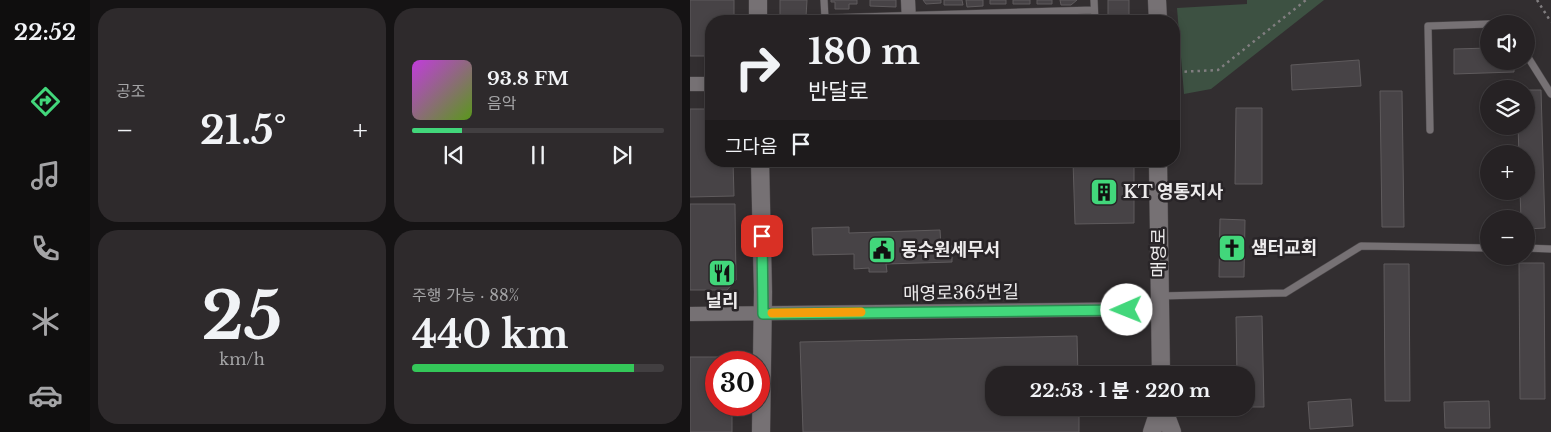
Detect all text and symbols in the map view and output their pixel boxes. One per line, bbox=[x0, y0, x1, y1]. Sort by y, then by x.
map controls bbox=[1480, 15, 1535, 265]
button: sound bbox=[1480, 15, 1535, 70]
text: 22:52 bbox=[14, 19, 76, 46]
text: 180 m bbox=[808, 30, 920, 73]
icon: right bbox=[725, 35, 790, 100]
text: 93.8 FM bbox=[487, 67, 569, 90]
text: 반달로 bbox=[808, 78, 869, 105]
button: layers bbox=[1480, 80, 1535, 135]
text: 공조 bbox=[116, 81, 145, 101]
icon: directions bbox=[28, 84, 63, 119]
text: 음악 bbox=[487, 93, 516, 113]
text: 21.5° bbox=[200, 107, 286, 154]
text: − bbox=[116, 113, 134, 148]
text: + bbox=[353, 113, 368, 148]
icon: arrive bbox=[787, 130, 815, 158]
text: 그다음 bbox=[725, 135, 777, 158]
icon: previous bbox=[440, 141, 468, 169]
icon: pause bbox=[524, 141, 552, 169]
icon: next bbox=[608, 141, 636, 169]
button: + bbox=[1480, 145, 1535, 200]
icon: music bbox=[28, 158, 63, 193]
building icon: KT 영통지사 bbox=[1089, 177, 1119, 207]
place label: KT 영통지사 bbox=[1123, 181, 1224, 203]
button: − bbox=[1480, 210, 1535, 265]
pin bbox=[741, 215, 783, 257]
icon: arrive bbox=[748, 222, 776, 250]
street label: 매영로 bbox=[1148, 228, 1170, 278]
icon: phone bbox=[28, 231, 63, 266]
church icon: 샘터교회 bbox=[1217, 233, 1247, 263]
public building icon: 동수원세무서 bbox=[867, 235, 897, 265]
place label: 샘터교회 bbox=[1251, 237, 1317, 259]
place label: 동수원세무서 bbox=[901, 239, 1000, 261]
restaurant icon: 닐리 bbox=[707, 258, 737, 288]
text: 25 bbox=[202, 276, 283, 357]
street label: 매영로365번길 bbox=[903, 281, 1019, 305]
position arrow bbox=[1100, 283, 1152, 335]
text: 주행 가능 · 88% bbox=[412, 285, 519, 305]
place label: 닐리 bbox=[705, 290, 739, 312]
icon: climate bbox=[28, 304, 63, 339]
text: 440 km bbox=[412, 311, 569, 358]
text: km/h bbox=[219, 349, 265, 369]
speed limit sign: 30 bbox=[705, 351, 770, 416]
icon: car bbox=[28, 378, 63, 413]
text: 22:53 · 1 분 · 220 m bbox=[1030, 379, 1210, 402]

